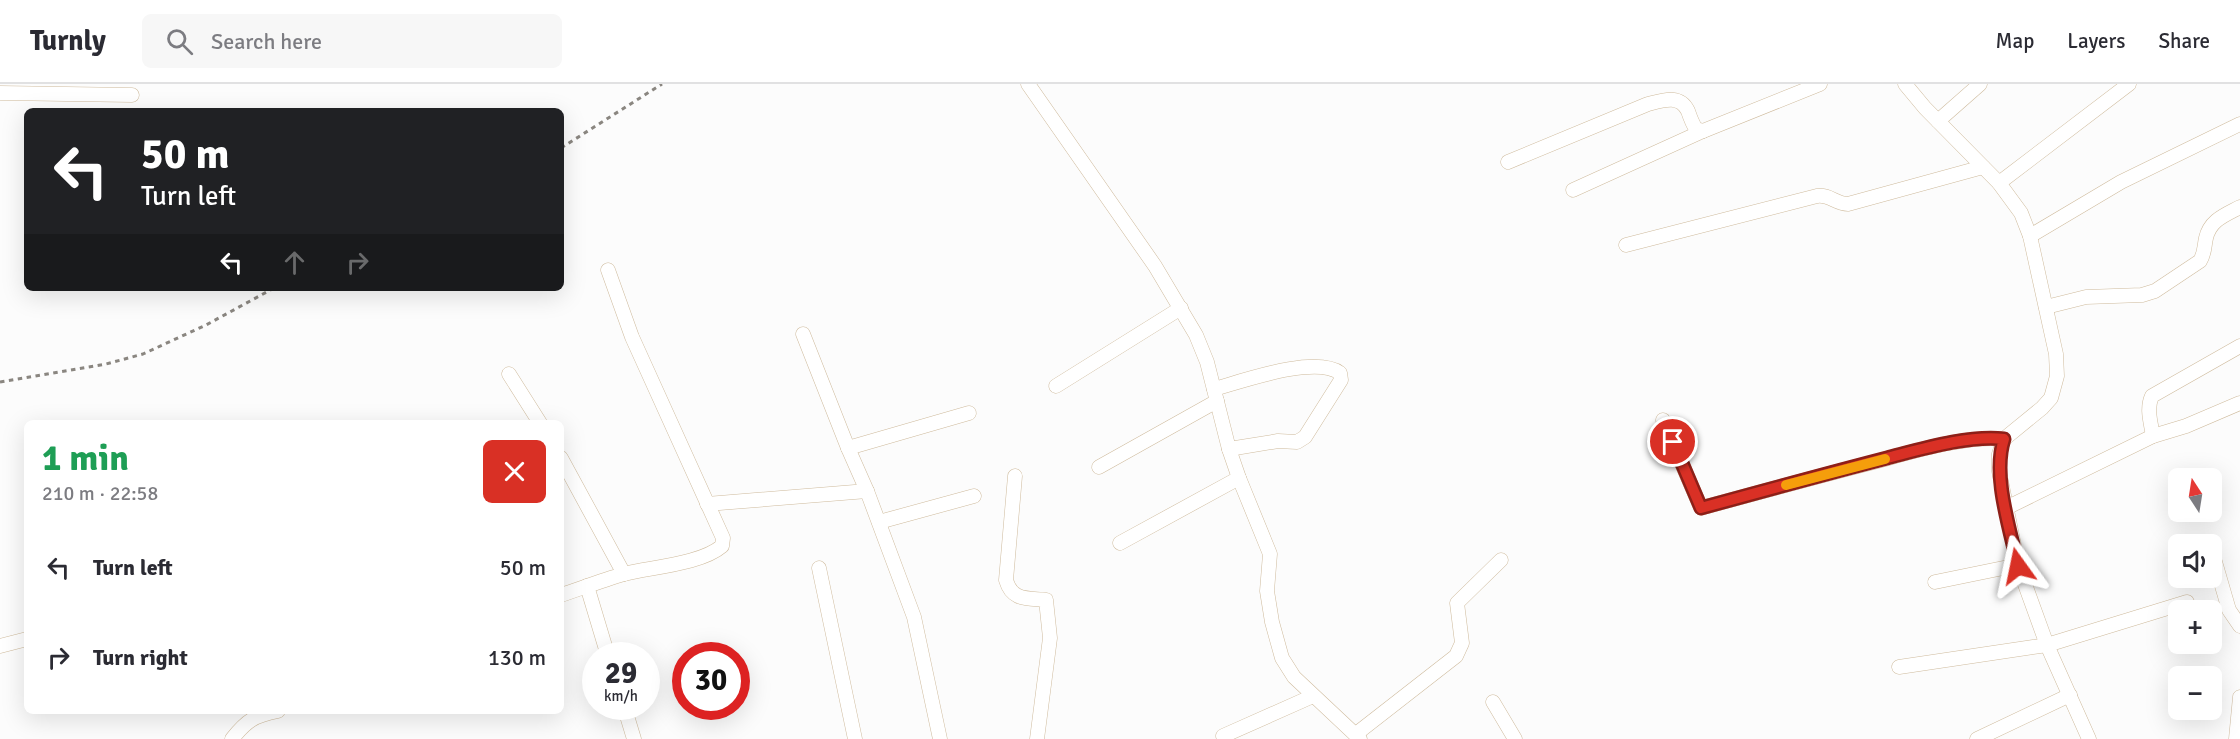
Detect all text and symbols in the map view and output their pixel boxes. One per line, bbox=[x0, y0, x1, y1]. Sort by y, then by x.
search box bbox=[142, 14, 562, 68]
text: Turnly bbox=[30, 24, 106, 58]
icon: search bbox=[163, 25, 196, 58]
text: Search here bbox=[211, 28, 322, 55]
text: Map bbox=[1996, 28, 2034, 54]
text: Layers bbox=[2067, 28, 2125, 54]
text: Share bbox=[2158, 28, 2210, 54]
text: 50 m bbox=[141, 129, 230, 180]
icon: left bbox=[42, 132, 120, 210]
text: Turn left bbox=[141, 180, 236, 213]
icon: left bbox=[215, 246, 248, 279]
icon: ahead bbox=[278, 246, 311, 279]
icon: right bbox=[341, 246, 374, 279]
pin bbox=[1647, 416, 1698, 467]
icon: arrive bbox=[1656, 425, 1689, 458]
text: 1 min bbox=[42, 436, 129, 481]
button: close bbox=[483, 440, 546, 503]
north arrow bbox=[2168, 468, 2222, 522]
map controls bbox=[2168, 468, 2222, 720]
text: 210 m · 22:58 bbox=[42, 481, 158, 506]
position arrow bbox=[1986, 534, 2050, 598]
button: sound bbox=[2168, 534, 2222, 588]
icon: left bbox=[42, 551, 75, 584]
text: Turn left bbox=[93, 554, 173, 581]
text: 50 m bbox=[500, 554, 546, 581]
button: + bbox=[2168, 600, 2222, 654]
icon: right bbox=[42, 641, 75, 674]
speed limit sign: 30 bbox=[672, 642, 750, 720]
text: Turn right bbox=[93, 644, 188, 671]
text: 130 m bbox=[488, 644, 546, 671]
text: 29 bbox=[605, 655, 637, 692]
button: − bbox=[2168, 666, 2222, 720]
text: km/h bbox=[604, 687, 638, 705]

